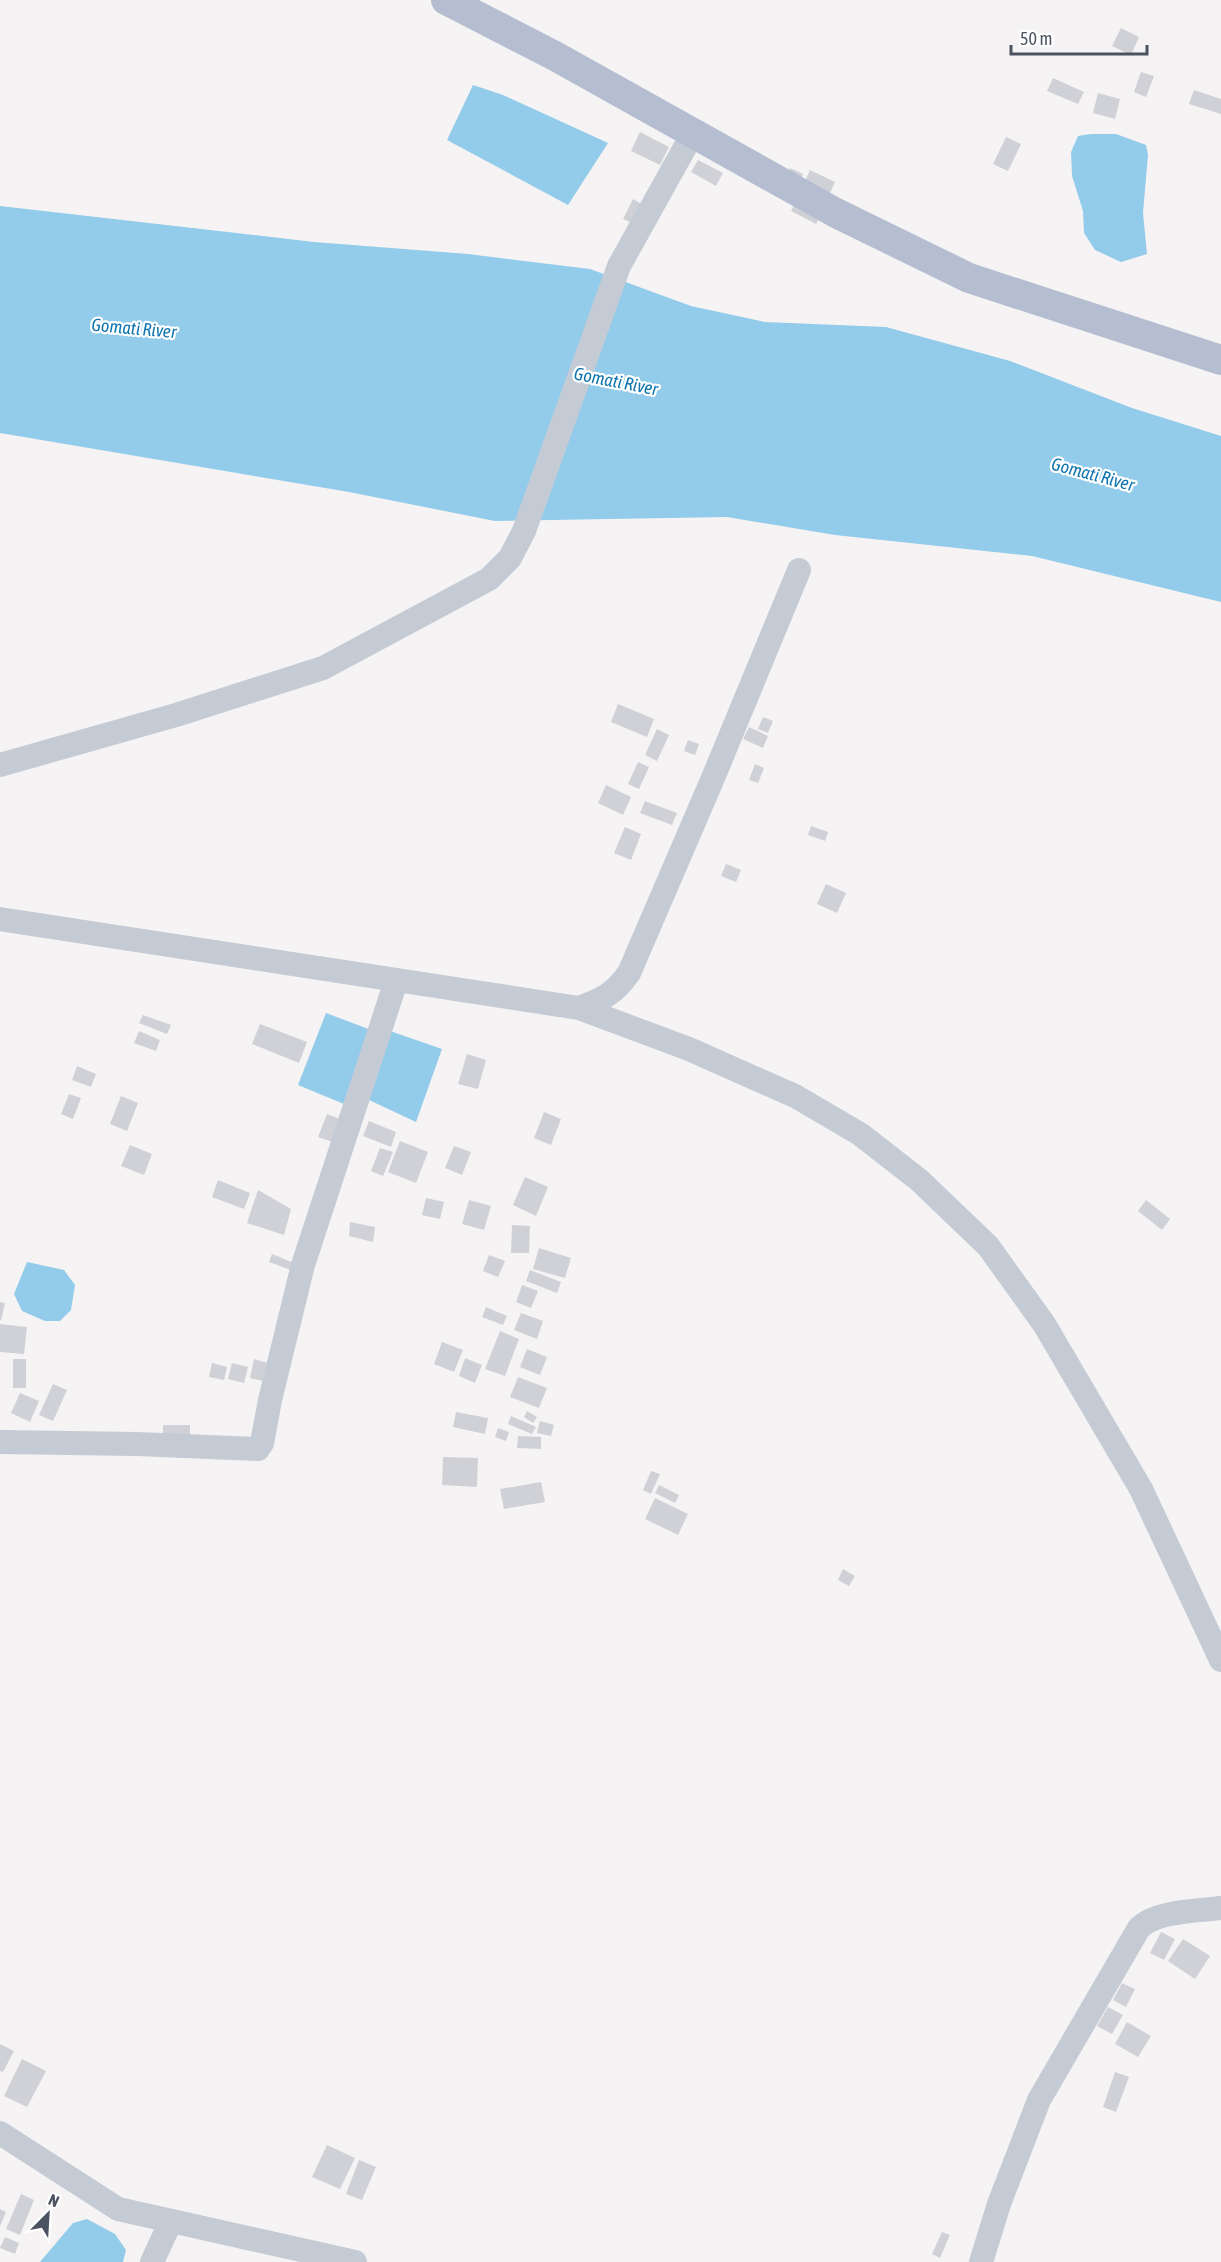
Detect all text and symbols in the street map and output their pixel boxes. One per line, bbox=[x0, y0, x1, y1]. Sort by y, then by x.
scale bar bbox=[1011, 18, 1148, 56]
text: 50 m bbox=[1020, 28, 1052, 49]
water label: Gomati River bbox=[91, 314, 178, 342]
water label: Gomati River bbox=[572, 363, 660, 400]
water label: Gomati River bbox=[1049, 453, 1137, 495]
north arrow bbox=[18, 2184, 78, 2244]
text: N bbox=[46, 2190, 62, 2210]

